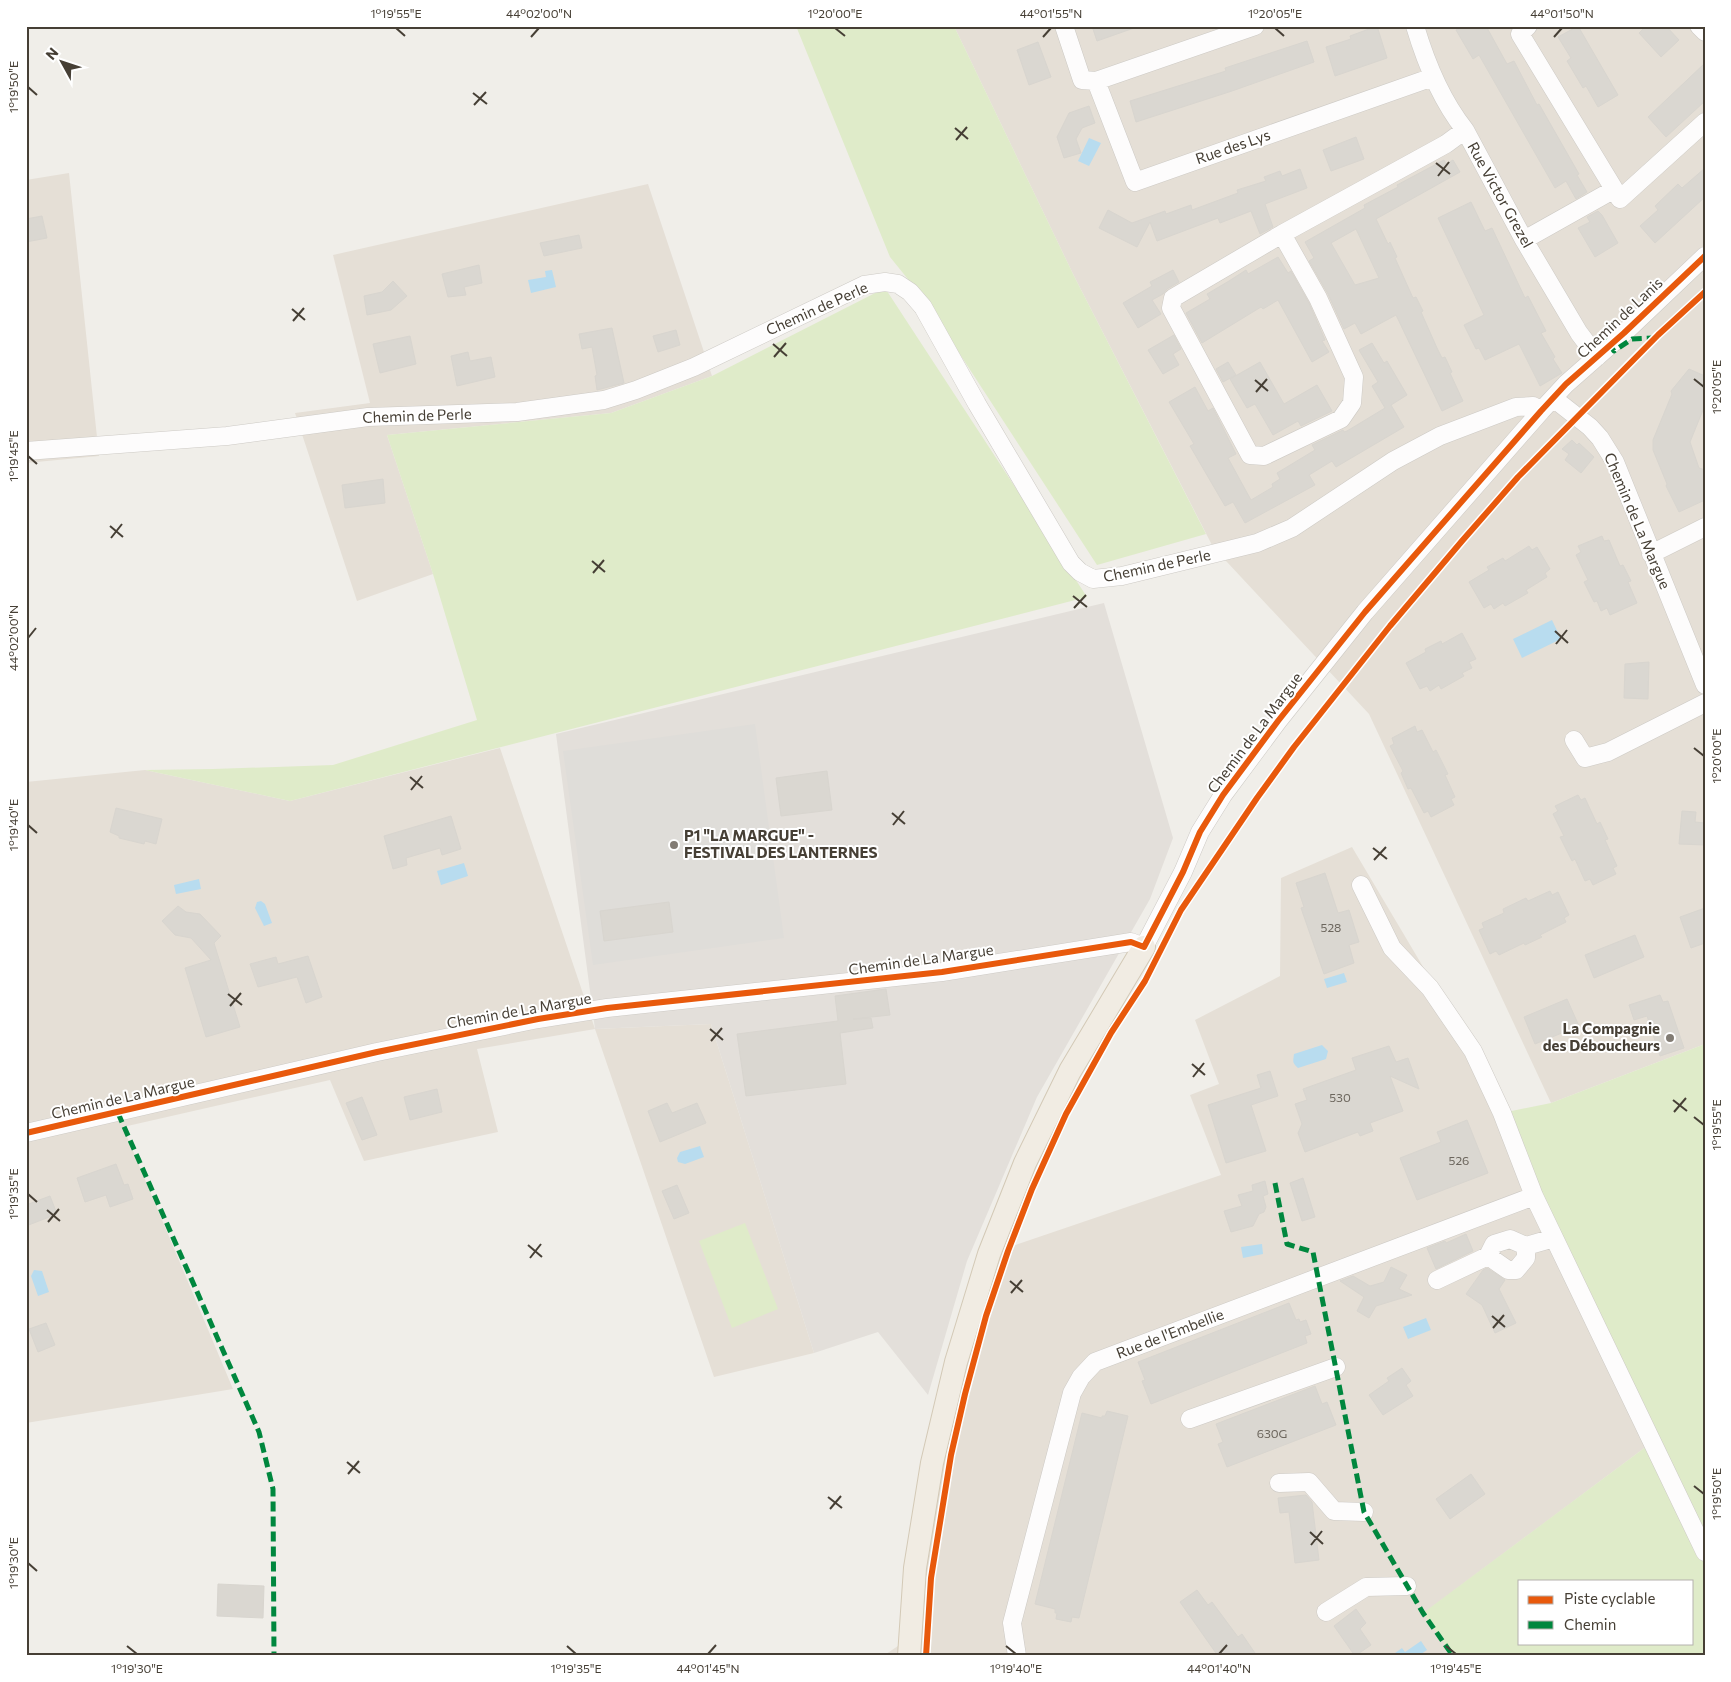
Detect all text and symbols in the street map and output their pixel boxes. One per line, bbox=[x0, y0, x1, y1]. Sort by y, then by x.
text: 1°19'55"E bbox=[370, 6, 422, 20]
text: 44°02'00"N bbox=[506, 6, 572, 20]
text: 1°20'00"E bbox=[808, 6, 863, 20]
text: 44°01'55"N bbox=[1020, 6, 1082, 20]
text: 1°20'05"E bbox=[1248, 6, 1302, 20]
text: 44°01'50"N bbox=[1530, 6, 1594, 20]
north arrow bbox=[38, 38, 88, 88]
text: N bbox=[42, 44, 62, 63]
text: 1°19'50"E bbox=[6, 61, 20, 113]
street label: Rue des Lys bbox=[1193, 125, 1273, 167]
street label: Rue Victor Grezel bbox=[1464, 138, 1537, 251]
street label: Chemin de Lanis bbox=[1573, 273, 1666, 361]
street label: Chemin de Perle bbox=[763, 278, 870, 339]
text: 1°20'05"E bbox=[1709, 360, 1723, 414]
street label: Chemin de Perle bbox=[362, 404, 472, 426]
text: 1°19'45"E bbox=[6, 430, 20, 482]
street label: Chemin de La Margue bbox=[1601, 450, 1675, 592]
street label: Chemin de Perle bbox=[1101, 545, 1212, 585]
text: 44°02'00"N bbox=[6, 605, 20, 671]
street label: Chemin de La Margue bbox=[1203, 668, 1305, 796]
text: 1°20'00"E bbox=[1709, 729, 1723, 784]
text: 1°19'40"E bbox=[6, 799, 20, 851]
place label: P1 "LA MARGUE" - FESTIVAL DES LANTERNES bbox=[684, 826, 877, 861]
marker: P1 "LA MARGUE" - FESTIVAL DES LANTERNES bbox=[668, 839, 680, 851]
house number: 528 bbox=[1321, 920, 1341, 934]
street label: Chemin de La Margue bbox=[847, 940, 995, 978]
street label: Chemin de La Margue bbox=[445, 988, 593, 1032]
place label: La Compagnie des Déboucheurs bbox=[1543, 1019, 1660, 1054]
marker: La Compagnie des Déboucheurs bbox=[1664, 1032, 1676, 1044]
street label: Chemin de La Margue bbox=[49, 1072, 196, 1122]
house number: 530 bbox=[1329, 1090, 1351, 1104]
text: 1°19'55"E bbox=[1709, 1099, 1723, 1151]
house number: 526 bbox=[1449, 1153, 1469, 1167]
text: 1°19'35"E bbox=[6, 1168, 20, 1220]
street label: Rue de l'Embellie bbox=[1113, 1304, 1226, 1362]
house number: 630G bbox=[1257, 1426, 1287, 1440]
text: 1°19'50"E bbox=[1709, 1468, 1723, 1520]
text: 1°19'30"E bbox=[6, 1537, 20, 1589]
legend bbox=[1518, 1580, 1694, 1644]
text: Piste cyclable bbox=[1564, 1589, 1656, 1607]
text: Chemin bbox=[1564, 1615, 1616, 1633]
text: 1°19'30"E bbox=[111, 1661, 163, 1675]
text: 1°19'35"E bbox=[550, 1661, 602, 1675]
text: 44°01'45"N bbox=[676, 1661, 740, 1675]
text: 1°19'40"E bbox=[990, 1661, 1042, 1675]
text: 44°01'40"N bbox=[1187, 1661, 1251, 1675]
text: 1°19'45"E bbox=[1430, 1661, 1482, 1675]

